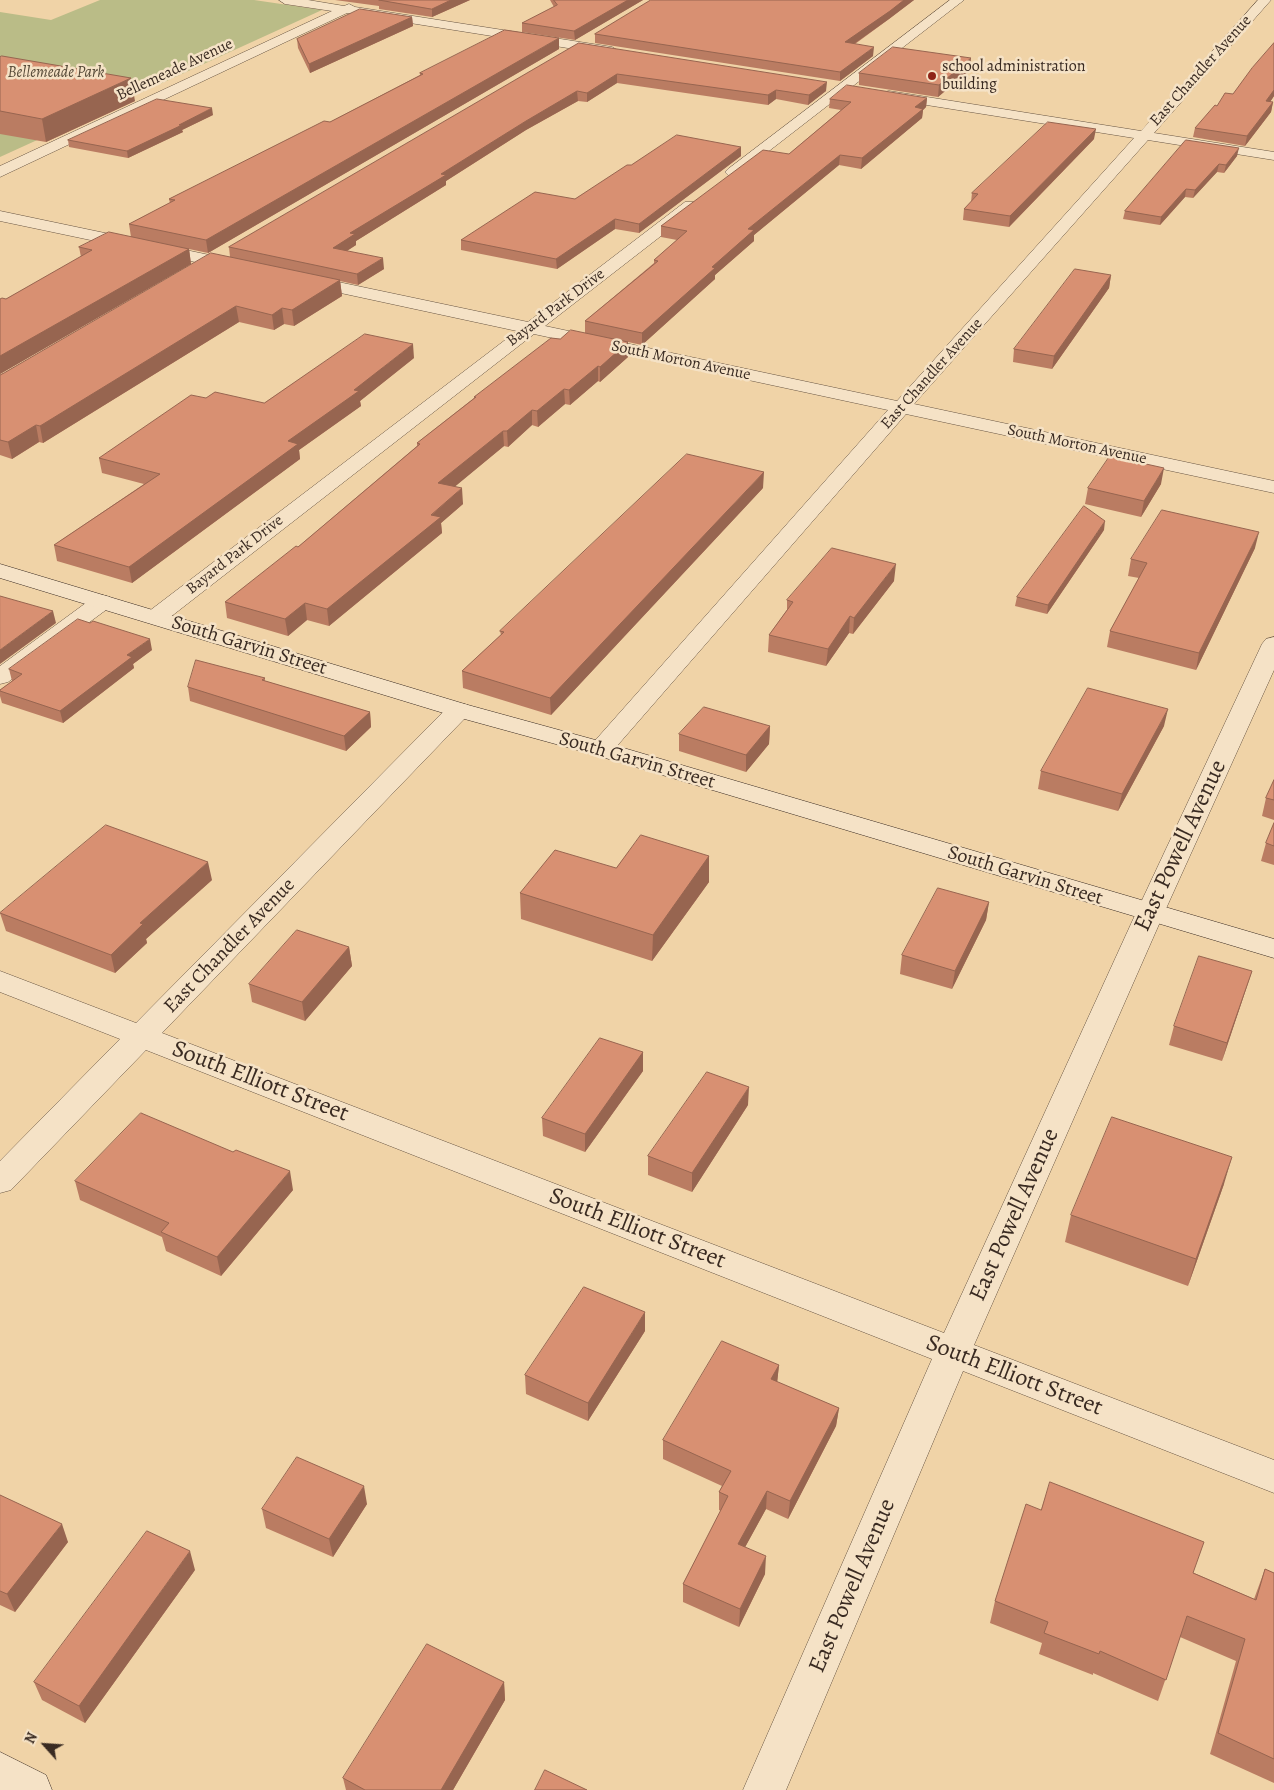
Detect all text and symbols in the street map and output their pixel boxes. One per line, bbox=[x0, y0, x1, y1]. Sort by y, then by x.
street label: East Chandler Avenue bbox=[1146, 11, 1256, 131]
street label: Bellemeade Avenue bbox=[114, 35, 236, 105]
place label: school administration building bbox=[942, 57, 1086, 95]
park label: Bellemeade Park bbox=[8, 63, 104, 83]
marker: school administration building bbox=[926, 70, 938, 82]
street label: Bayard Park Drive bbox=[503, 265, 609, 351]
street label: East Chandler Avenue bbox=[877, 314, 987, 434]
street label: South Morton Avenue bbox=[610, 337, 752, 385]
street label: South Morton Avenue bbox=[1006, 421, 1148, 469]
street label: Bayard Park Drive bbox=[183, 511, 287, 599]
street label: South Garvin Street bbox=[168, 611, 330, 681]
street label: South Garvin Street bbox=[556, 727, 718, 795]
street label: East Powell Avenue bbox=[1129, 756, 1233, 936]
street label: South Garvin Street bbox=[944, 841, 1106, 911]
street label: East Chandler Avenue bbox=[159, 873, 301, 1019]
street label: South Elliott Street bbox=[168, 1035, 352, 1129]
street label: East Powell Avenue bbox=[964, 1124, 1066, 1306]
street label: South Elliott Street bbox=[545, 1182, 729, 1276]
street label: South Elliott Street bbox=[922, 1329, 1106, 1423]
street label: East Powell Avenue bbox=[803, 1495, 903, 1677]
north arrow bbox=[20, 1720, 70, 1770]
text: N bbox=[20, 1729, 42, 1747]

